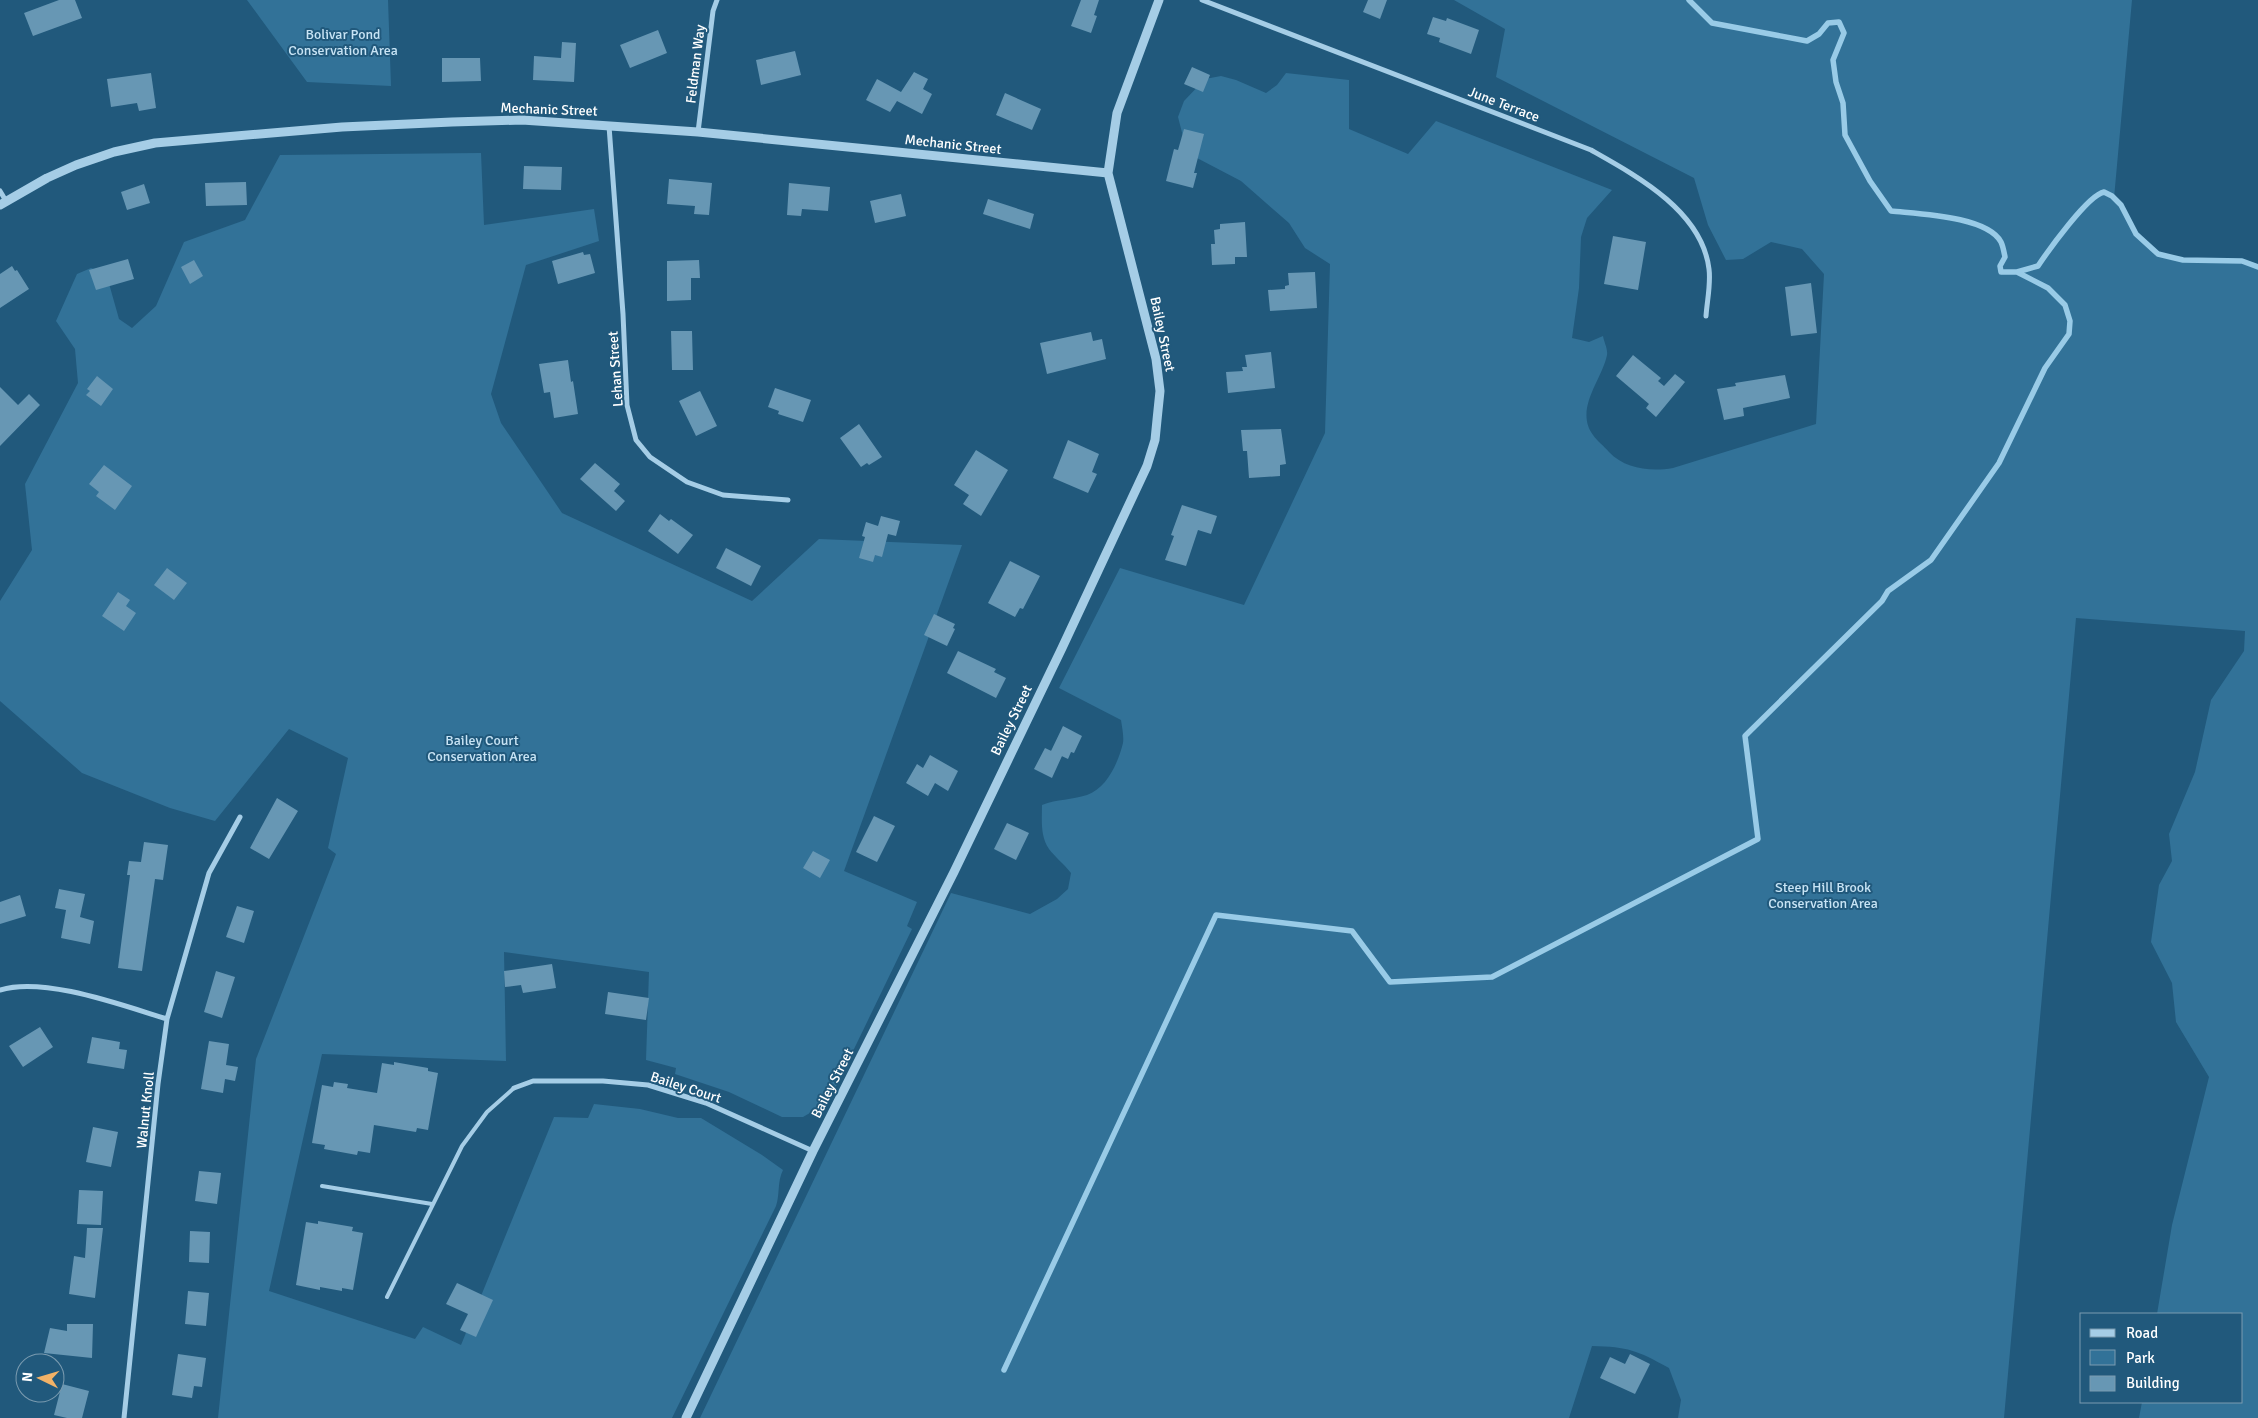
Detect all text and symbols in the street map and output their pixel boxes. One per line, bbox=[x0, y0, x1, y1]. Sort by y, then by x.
street label: Feldman Way bbox=[682, 23, 709, 104]
park label: Bolivar Pond Conservation Area bbox=[288, 26, 398, 59]
street label: June Terrace bbox=[1466, 83, 1542, 126]
street label: Mechanic Street bbox=[500, 99, 598, 120]
street label: Mechanic Street bbox=[904, 131, 1002, 158]
street label: Bailey Street bbox=[1146, 295, 1179, 373]
street label: Lehan Street bbox=[604, 330, 627, 407]
street label: Bailey Street bbox=[987, 682, 1036, 758]
park label: Bailey Court Conservation Area bbox=[427, 732, 537, 765]
park label: Steep Hill Brook Conservation Area bbox=[1768, 879, 1878, 912]
street label: Bailey Street bbox=[808, 1045, 857, 1121]
street label: Bailey Court bbox=[648, 1068, 723, 1107]
street label: Walnut Knoll bbox=[133, 1071, 158, 1149]
legend bbox=[2080, 1313, 2243, 1403]
text: Road bbox=[2126, 1324, 2158, 1342]
text: Park bbox=[2126, 1349, 2155, 1367]
north arrow bbox=[15, 1353, 65, 1403]
text: N bbox=[19, 1371, 36, 1383]
text: Building bbox=[2126, 1374, 2180, 1392]

